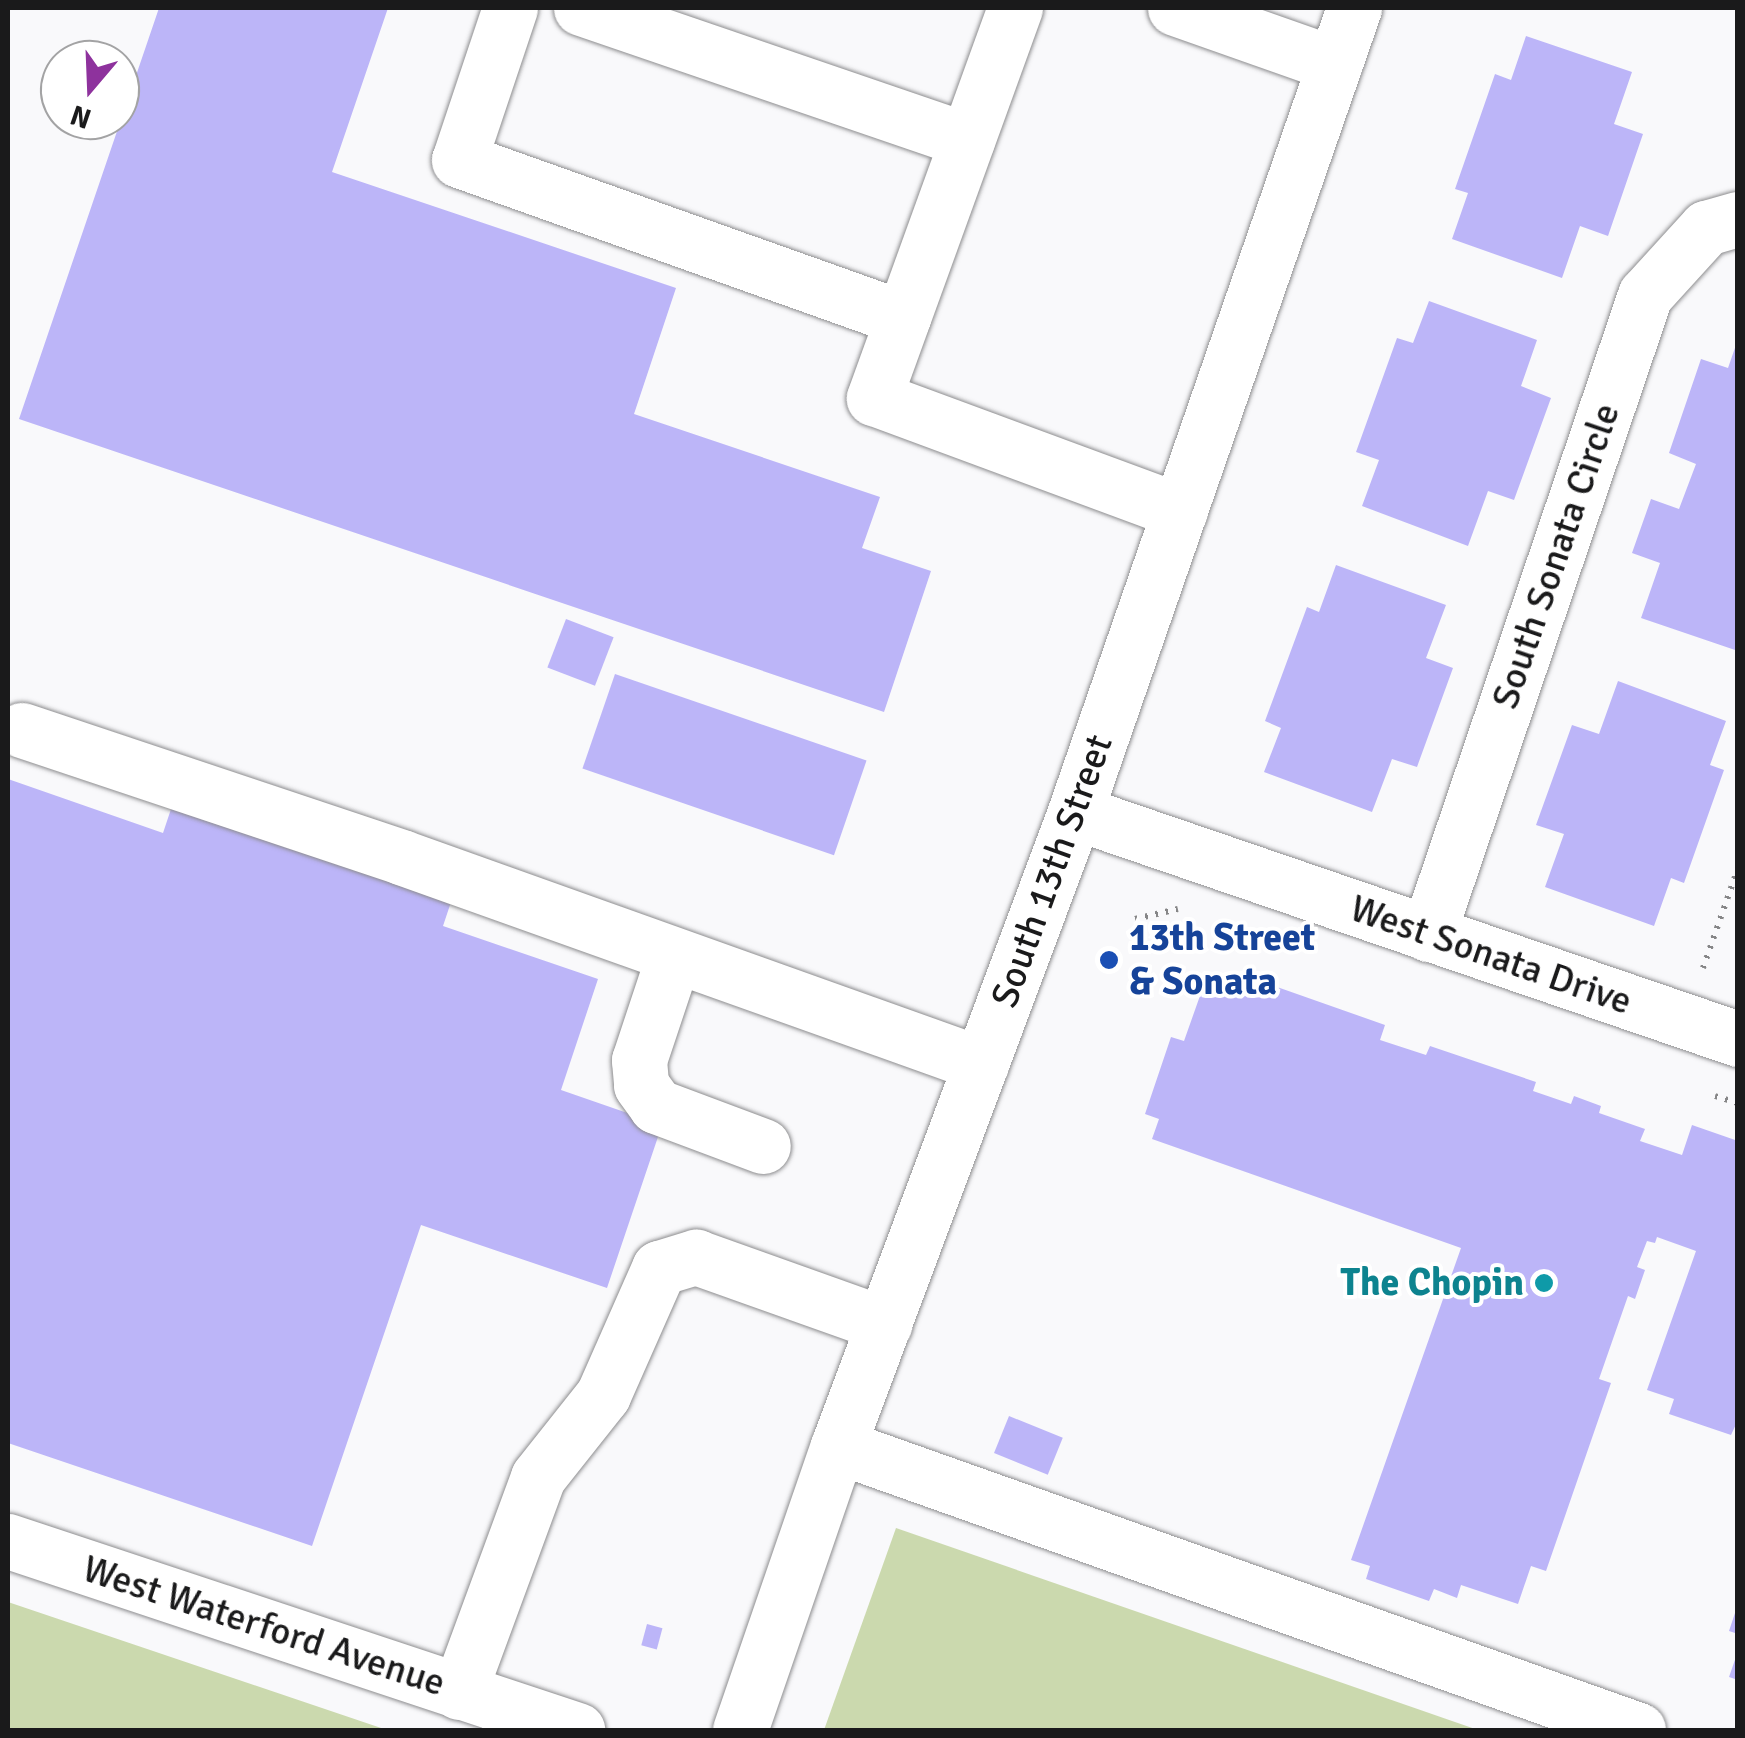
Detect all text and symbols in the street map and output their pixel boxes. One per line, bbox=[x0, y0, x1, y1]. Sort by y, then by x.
north arrow bbox=[40, 40, 140, 140]
text: N bbox=[66, 97, 96, 136]
street label: South Sonata Circle bbox=[1482, 397, 1630, 715]
street label: South 13th Street bbox=[982, 729, 1122, 1013]
street label: West Sonata Drive bbox=[1344, 886, 1638, 1024]
place label: 13th Street & Sonata bbox=[1129, 915, 1315, 1004]
marker: 13th Street & Sonata bbox=[1098, 949, 1120, 971]
place label: The Chopin bbox=[1341, 1260, 1524, 1306]
marker: The Chopin bbox=[1533, 1272, 1555, 1294]
street label: West Waterford Avenue bbox=[77, 1546, 451, 1706]

